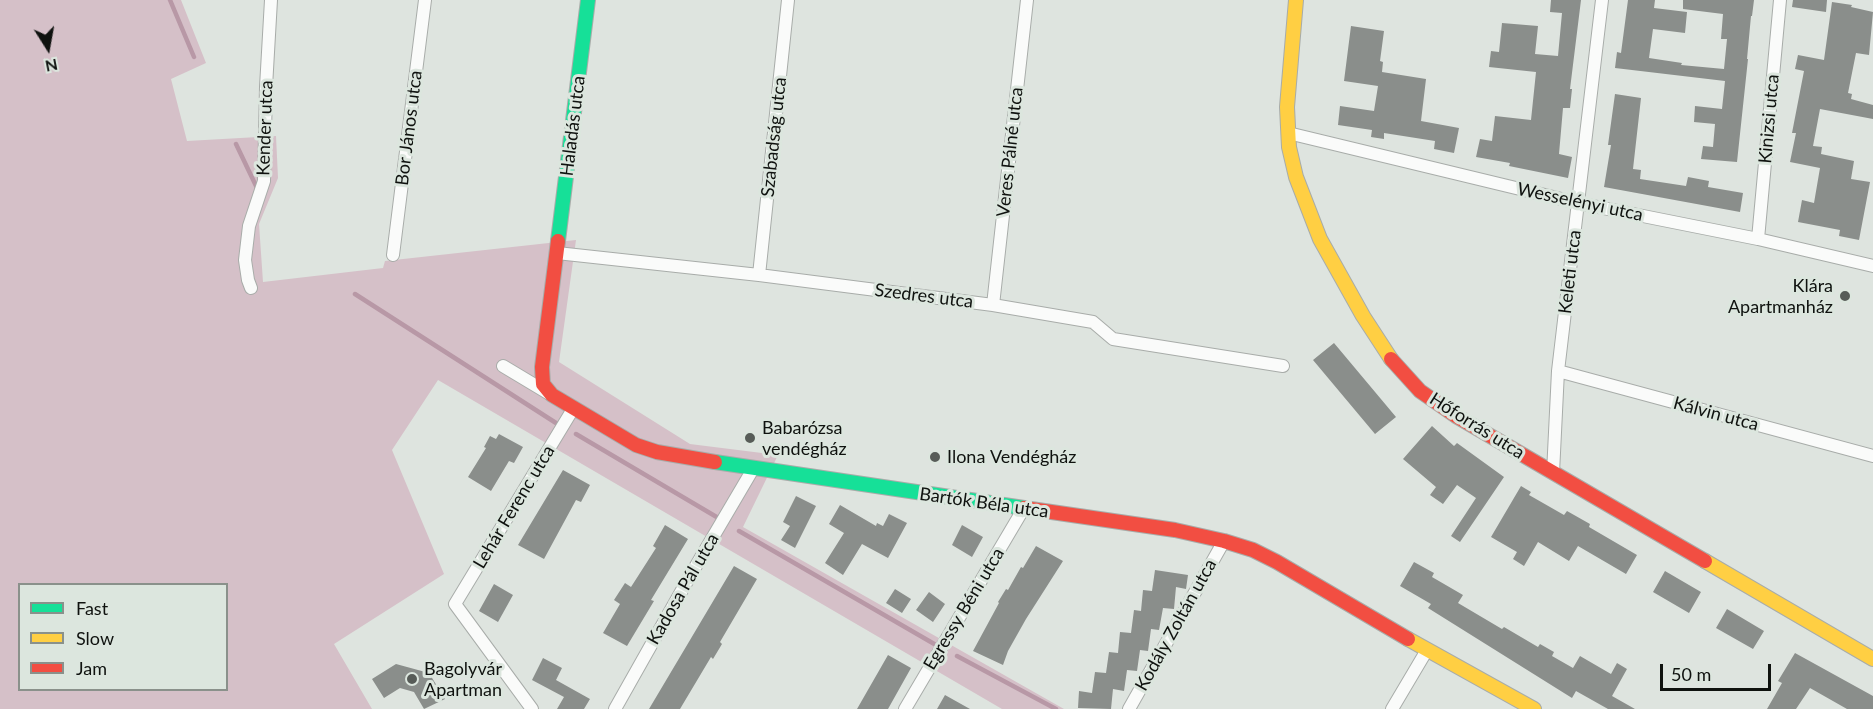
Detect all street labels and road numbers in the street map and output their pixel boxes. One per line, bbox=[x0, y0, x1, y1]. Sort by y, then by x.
street label: Bor János utca bbox=[391, 69, 427, 187]
street label: Kinizsi utca bbox=[1754, 74, 1784, 164]
street label: Haladás utca bbox=[556, 75, 590, 177]
street label: Szabadság utca bbox=[757, 76, 791, 198]
street label: Kender utca bbox=[253, 80, 277, 176]
street label: Veres Pálné utca bbox=[992, 86, 1028, 218]
street label: Wesselényi utca bbox=[1515, 178, 1645, 226]
street label: Keleti utca bbox=[1554, 229, 1586, 315]
street label: Szedres utca bbox=[874, 279, 974, 313]
street label: Hőforrás utca bbox=[1425, 388, 1529, 464]
street label: Kálvin utca bbox=[1671, 392, 1761, 436]
street label: Lehár Ferenc utca bbox=[469, 441, 559, 573]
street label: Bartók Béla utca bbox=[918, 483, 1050, 523]
street label: Kadosa Pál utca bbox=[642, 530, 724, 648]
street label: Egressy Béni utca bbox=[919, 544, 1009, 674]
street label: Kodály Zoltán utca bbox=[1131, 555, 1221, 695]

